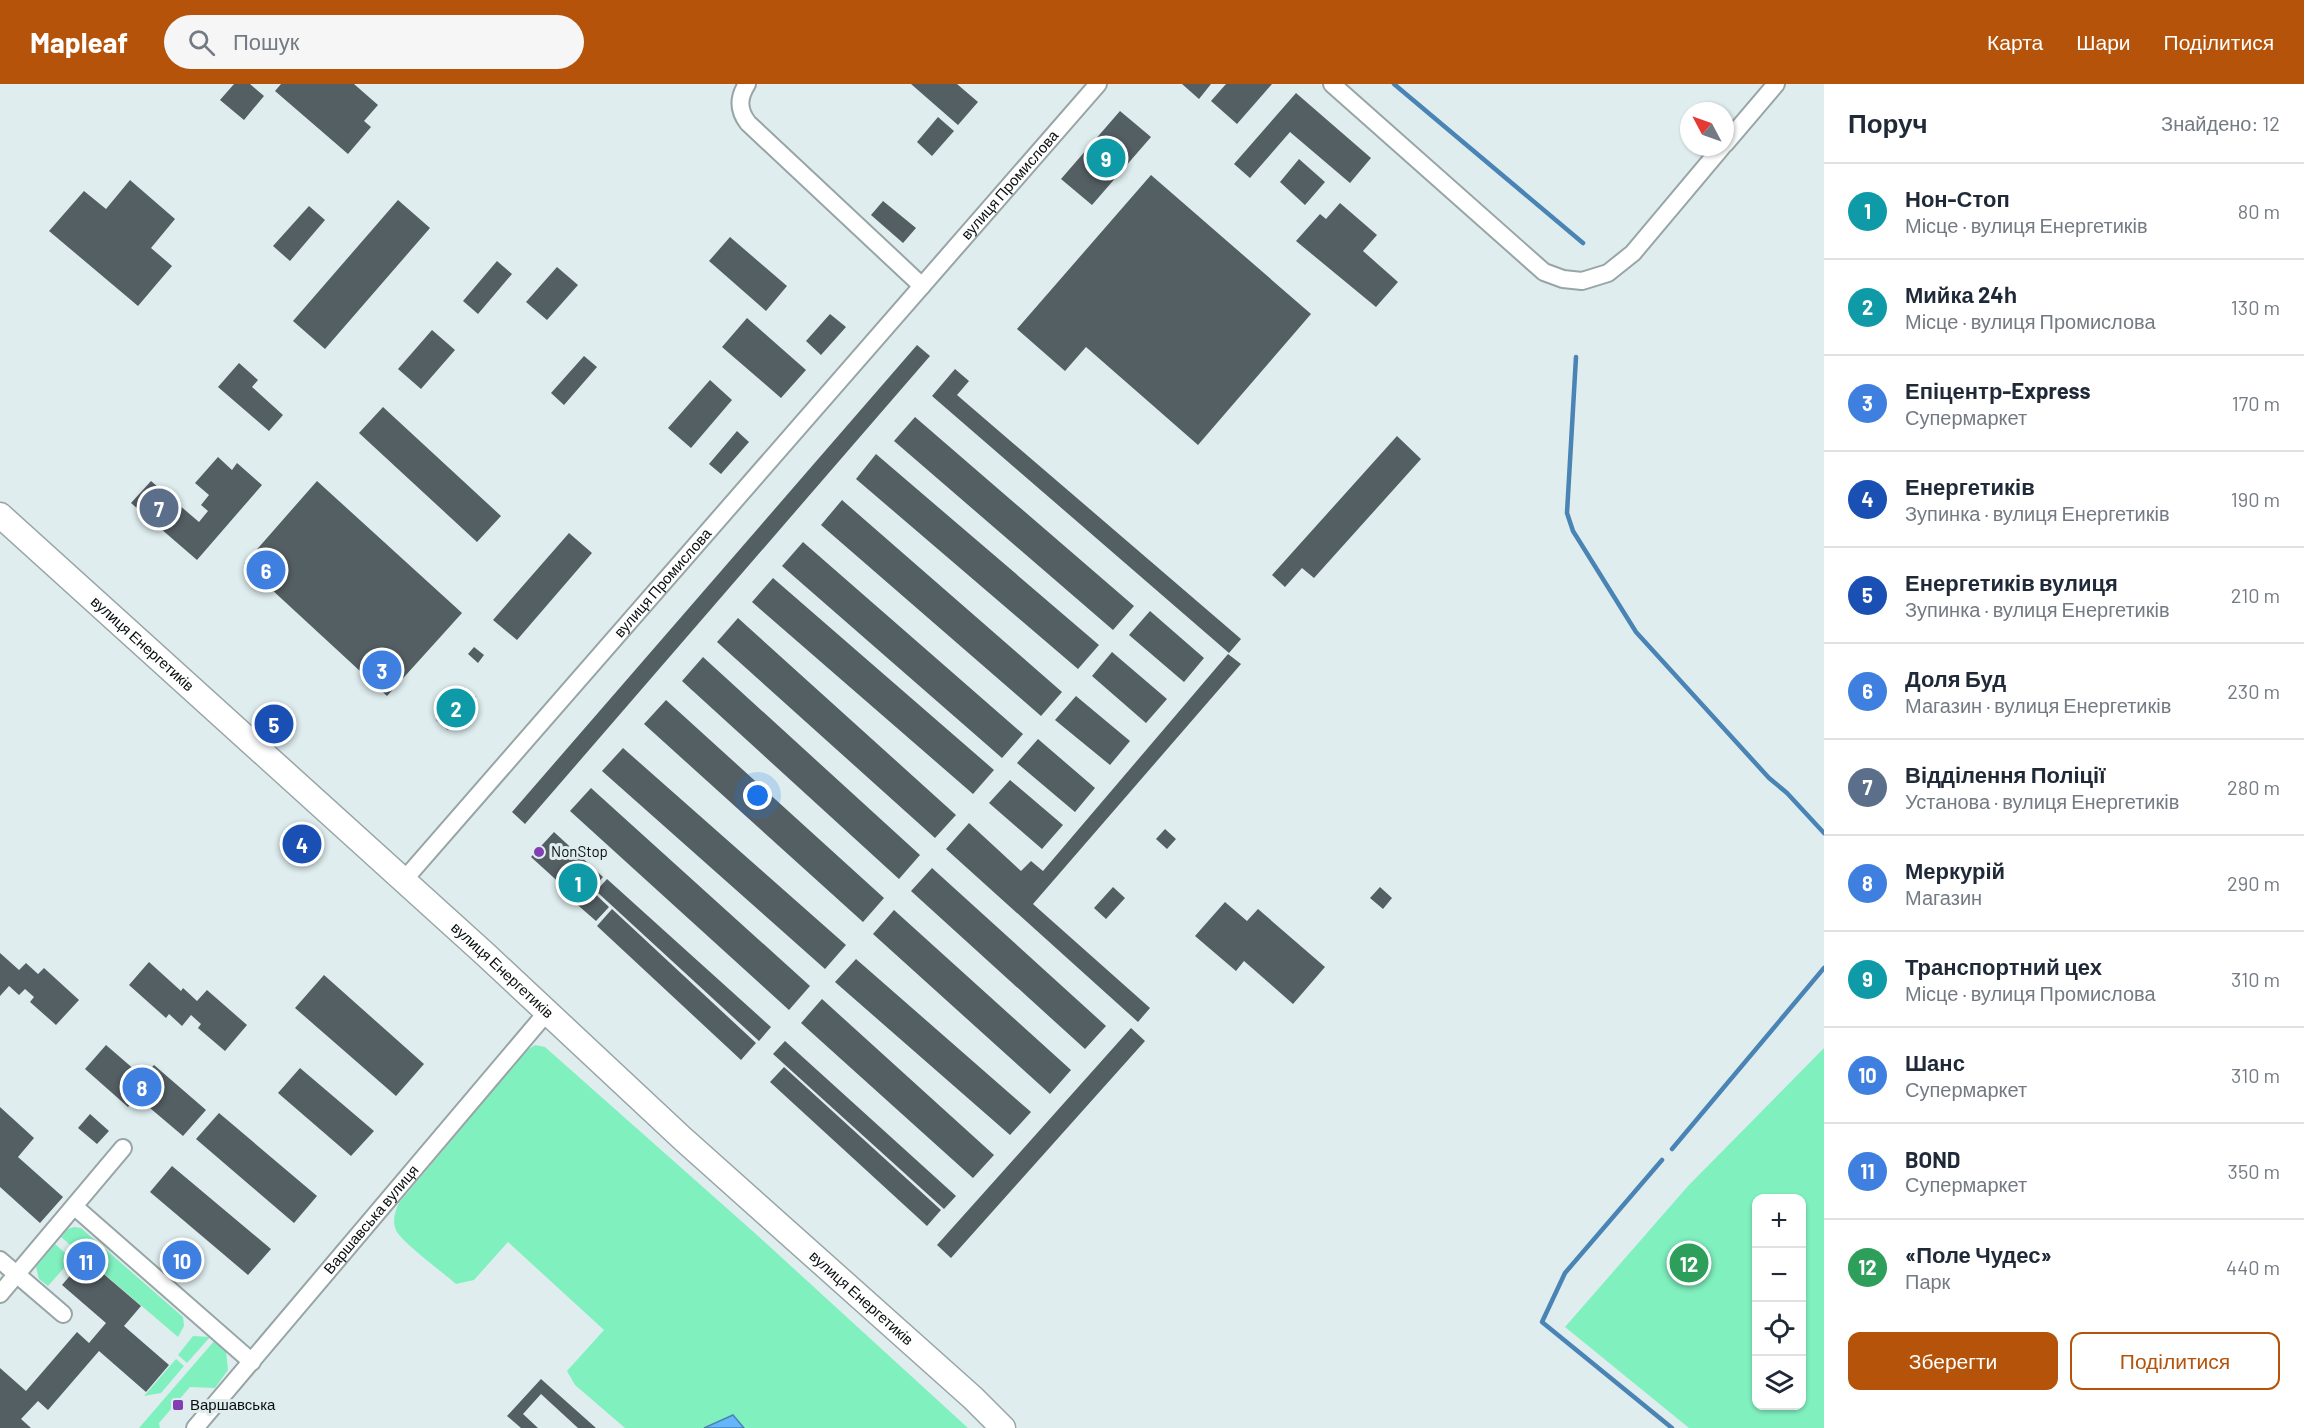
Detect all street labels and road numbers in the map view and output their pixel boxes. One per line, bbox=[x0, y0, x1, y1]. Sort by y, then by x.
street label: вулиця Промислова bbox=[957, 126, 1062, 243]
street label: вулиця Промислова bbox=[610, 524, 715, 641]
street label: вулиця Енергетиків bbox=[88, 592, 198, 694]
street label: вулиця Енергетиків bbox=[448, 918, 558, 1021]
street label: Варшавська вулиця bbox=[319, 1161, 422, 1277]
street label: вулиця Енергетиків bbox=[806, 1246, 917, 1348]

